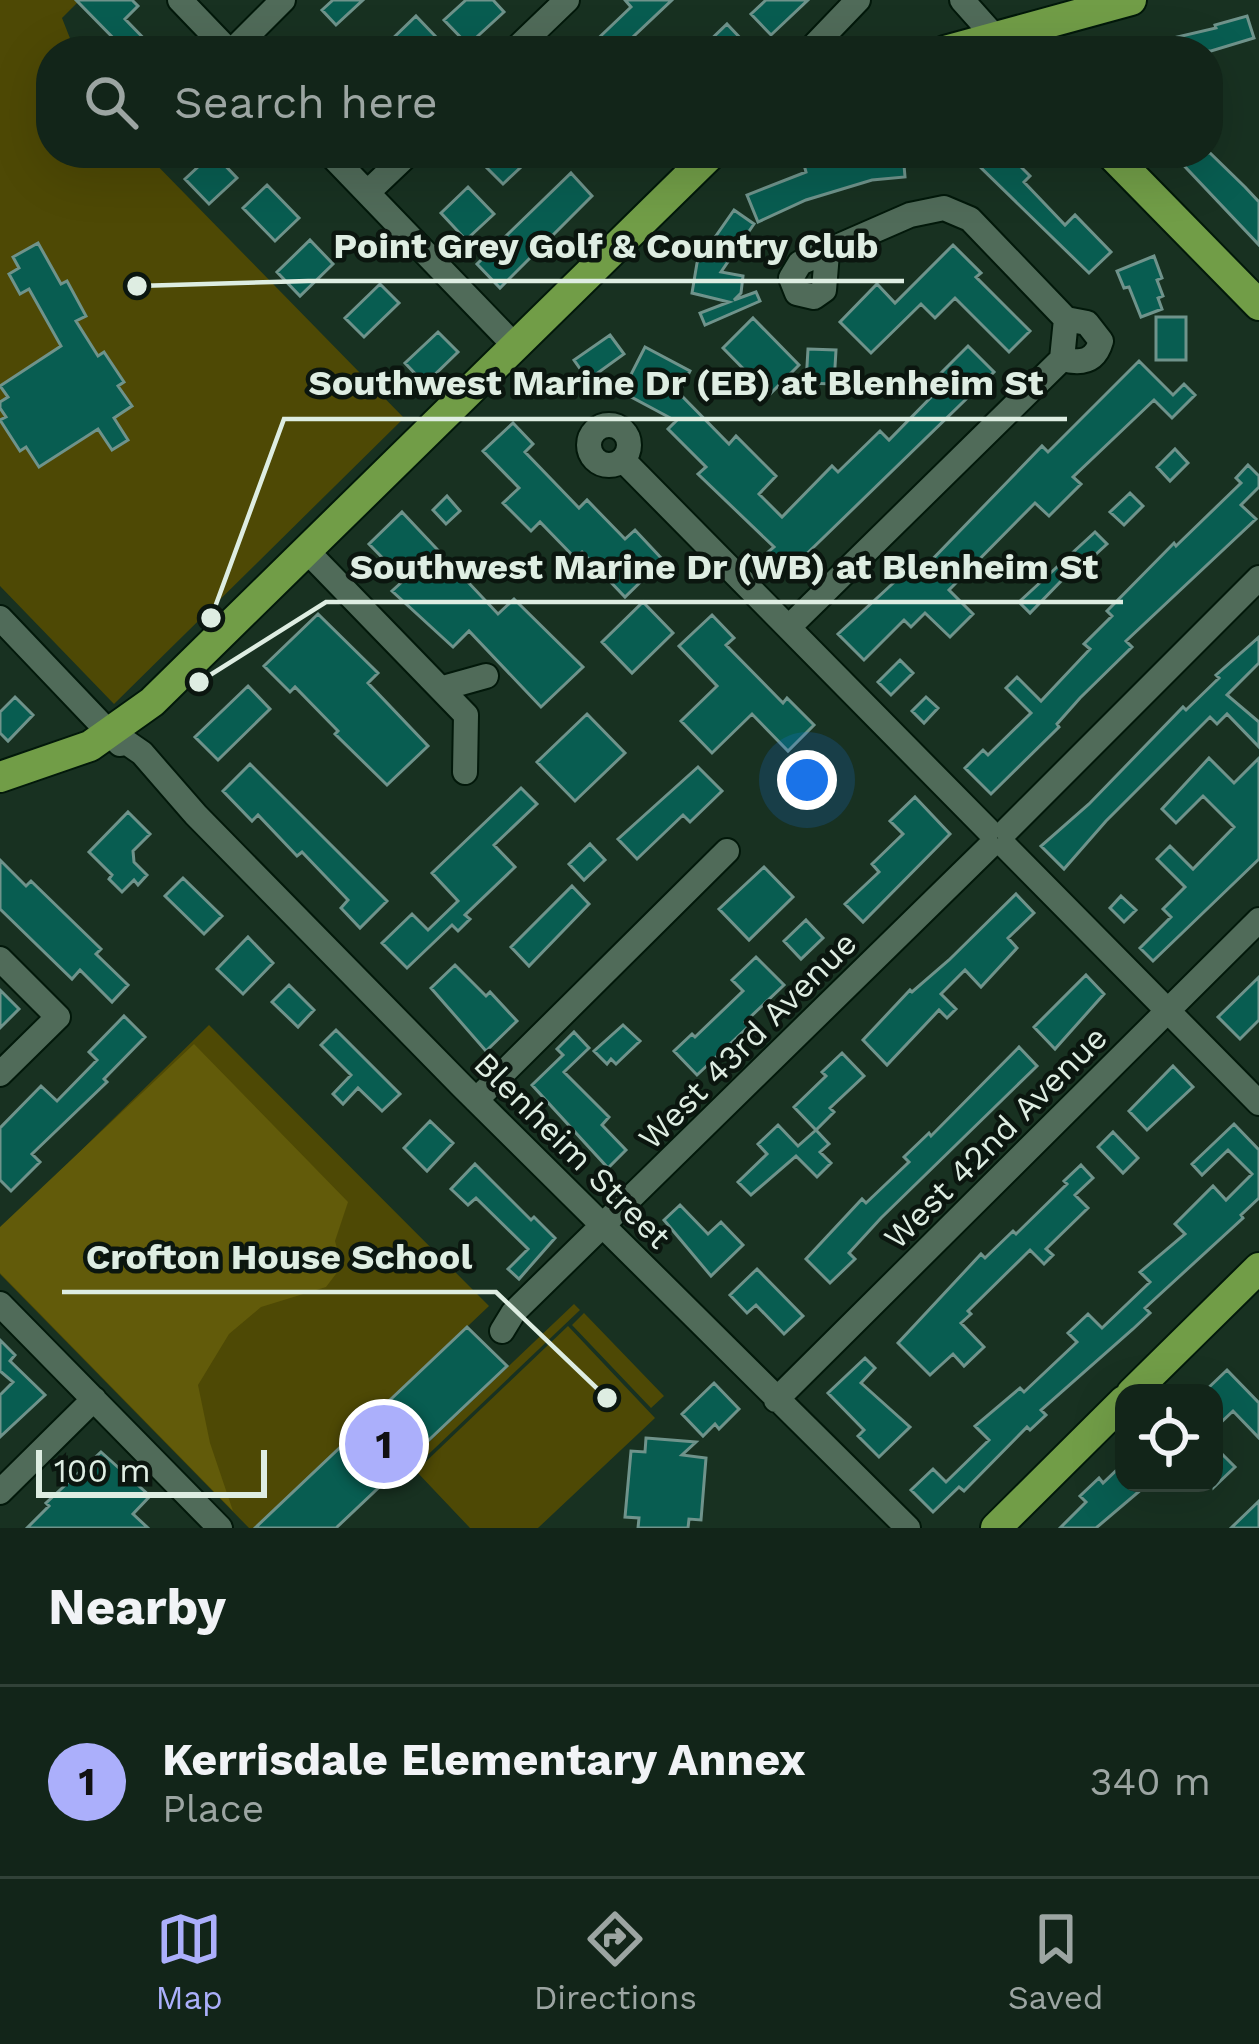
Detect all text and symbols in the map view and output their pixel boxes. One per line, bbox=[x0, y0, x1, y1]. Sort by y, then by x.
search box bbox=[36, 36, 1223, 168]
icon: search bbox=[78, 69, 144, 135]
text: Search here bbox=[174, 76, 438, 129]
callout: Point Grey Golf & Country Club bbox=[308, 209, 904, 281]
text: Point Grey Golf & Country Club bbox=[333, 225, 879, 267]
callout: Southwest Marine Dr (EB) at Blenheim St bbox=[284, 347, 1067, 419]
text: Southwest Marine Dr (EB) at Blenheim St bbox=[309, 362, 1044, 404]
callout: Southwest Marine Dr (WB) at Blenheim St bbox=[326, 530, 1123, 602]
text: Southwest Marine Dr (WB) at Blenheim St bbox=[350, 546, 1098, 588]
your location bbox=[777, 750, 837, 810]
street label: West 43rd Avenue bbox=[630, 923, 864, 1157]
street label: West 42nd Avenue bbox=[876, 1018, 1115, 1257]
street label: Blenheim Street bbox=[466, 1044, 679, 1257]
callout: Crofton House School bbox=[62, 1220, 496, 1292]
text: Crofton House School bbox=[86, 1236, 472, 1278]
map controls bbox=[1115, 1384, 1223, 1492]
button: locate bbox=[1115, 1384, 1223, 1492]
pin: 1 bbox=[345, 1399, 423, 1489]
scale bar bbox=[36, 1444, 267, 1497]
text: 100 m bbox=[54, 1451, 151, 1490]
text: Nearby bbox=[48, 1577, 226, 1636]
text: Kerrisdale Elementary Annex bbox=[162, 1733, 806, 1786]
text: 1 bbox=[79, 1759, 95, 1804]
text: 340 m bbox=[1090, 1759, 1211, 1804]
text: Place bbox=[162, 1786, 264, 1831]
tab: Map bbox=[155, 1906, 223, 2017]
tab: Directions bbox=[534, 1906, 697, 2017]
tab: Saved bbox=[1008, 1906, 1104, 2017]

